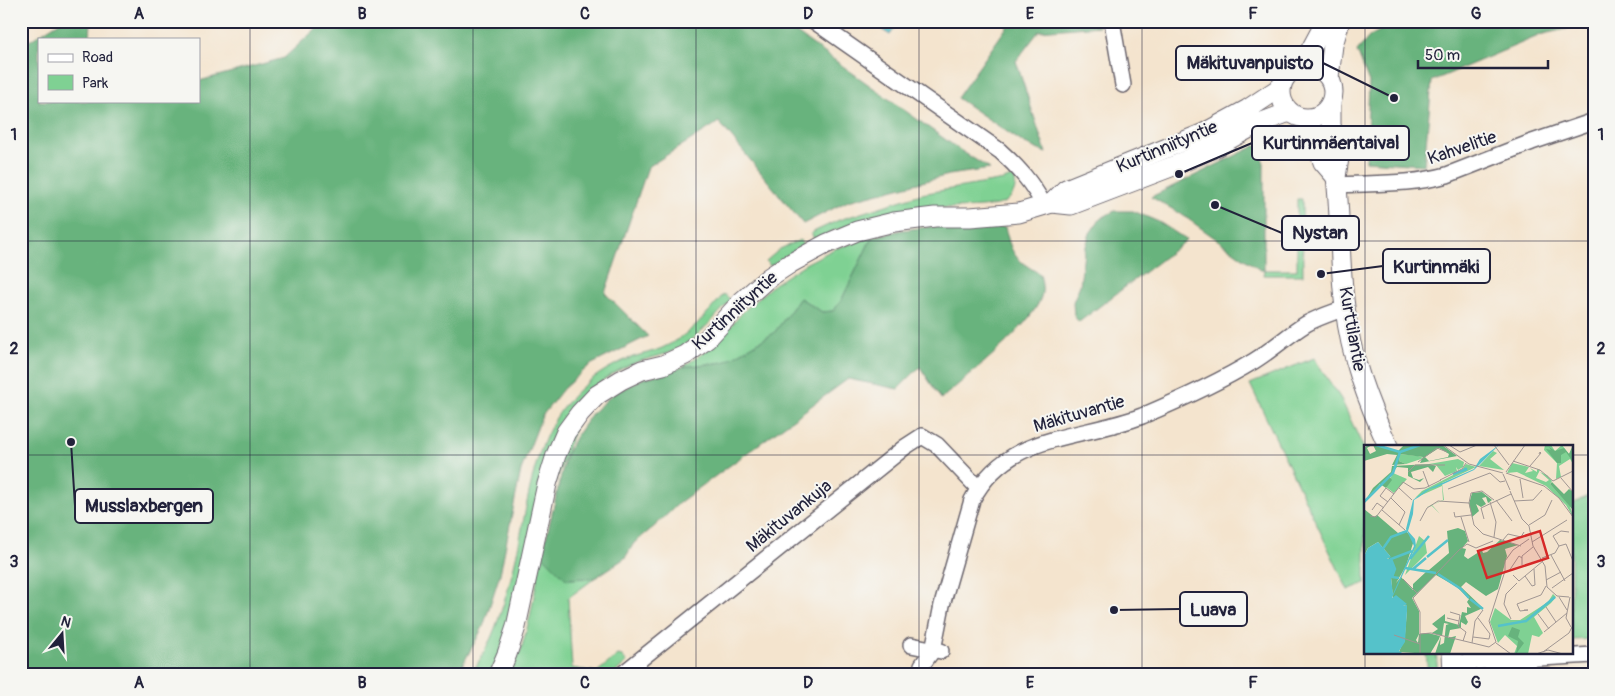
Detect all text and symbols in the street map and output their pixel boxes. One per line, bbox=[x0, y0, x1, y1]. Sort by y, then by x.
text: A bbox=[134, 4, 145, 24]
text: B bbox=[357, 4, 367, 24]
text: C bbox=[580, 4, 590, 24]
text: D bbox=[803, 4, 813, 24]
text: E bbox=[1026, 4, 1035, 24]
text: F bbox=[1248, 4, 1258, 24]
text: G bbox=[1471, 4, 1482, 24]
legend bbox=[38, 38, 200, 102]
scale bar bbox=[1418, 38, 1548, 70]
callout: Mäkituvanpuisto bbox=[1176, 46, 1323, 80]
text: 50 m bbox=[1425, 46, 1460, 65]
text: Road bbox=[82, 48, 113, 67]
text: Mäkituvanpuisto bbox=[1186, 51, 1314, 75]
text: Park bbox=[82, 74, 109, 93]
street label: Kurtinniityntie bbox=[1113, 115, 1221, 179]
text: 1 bbox=[11, 125, 17, 145]
street label: Kahvelitie bbox=[1424, 125, 1500, 171]
text: 1 bbox=[1598, 125, 1604, 145]
callout: Kurtinmäentaival bbox=[1252, 126, 1409, 160]
text: Kurtinmäentaival bbox=[1262, 131, 1400, 155]
callout: Nystan bbox=[1282, 216, 1359, 250]
text: Nystan bbox=[1292, 221, 1348, 245]
callout: Kurtinmäki bbox=[1383, 249, 1490, 283]
text: Kurtinmäki bbox=[1393, 255, 1480, 279]
street label: Kurtinniityntie bbox=[687, 266, 783, 356]
street label: Kurttilantie bbox=[1333, 285, 1371, 373]
text: 2 bbox=[10, 339, 19, 359]
text: 2 bbox=[1597, 339, 1606, 359]
street label: Mäkituvantie bbox=[1031, 390, 1127, 438]
inset map bbox=[1364, 445, 1572, 654]
street label: Mäkituvankuja bbox=[741, 474, 837, 558]
callout: Musslaxbergen bbox=[75, 489, 213, 523]
text: Musslaxbergen bbox=[85, 494, 203, 518]
text: 3 bbox=[10, 552, 19, 572]
text: 3 bbox=[1597, 552, 1606, 572]
callout: Luava bbox=[1180, 592, 1247, 626]
text: Luava bbox=[1190, 598, 1236, 622]
north arrow bbox=[38, 608, 88, 658]
text: N bbox=[59, 613, 73, 632]
text: A bbox=[134, 673, 145, 693]
text: B bbox=[357, 673, 367, 693]
text: C bbox=[580, 673, 590, 693]
text: D bbox=[803, 673, 813, 693]
text: E bbox=[1026, 673, 1035, 693]
text: F bbox=[1248, 673, 1258, 693]
text: G bbox=[1471, 673, 1482, 693]

